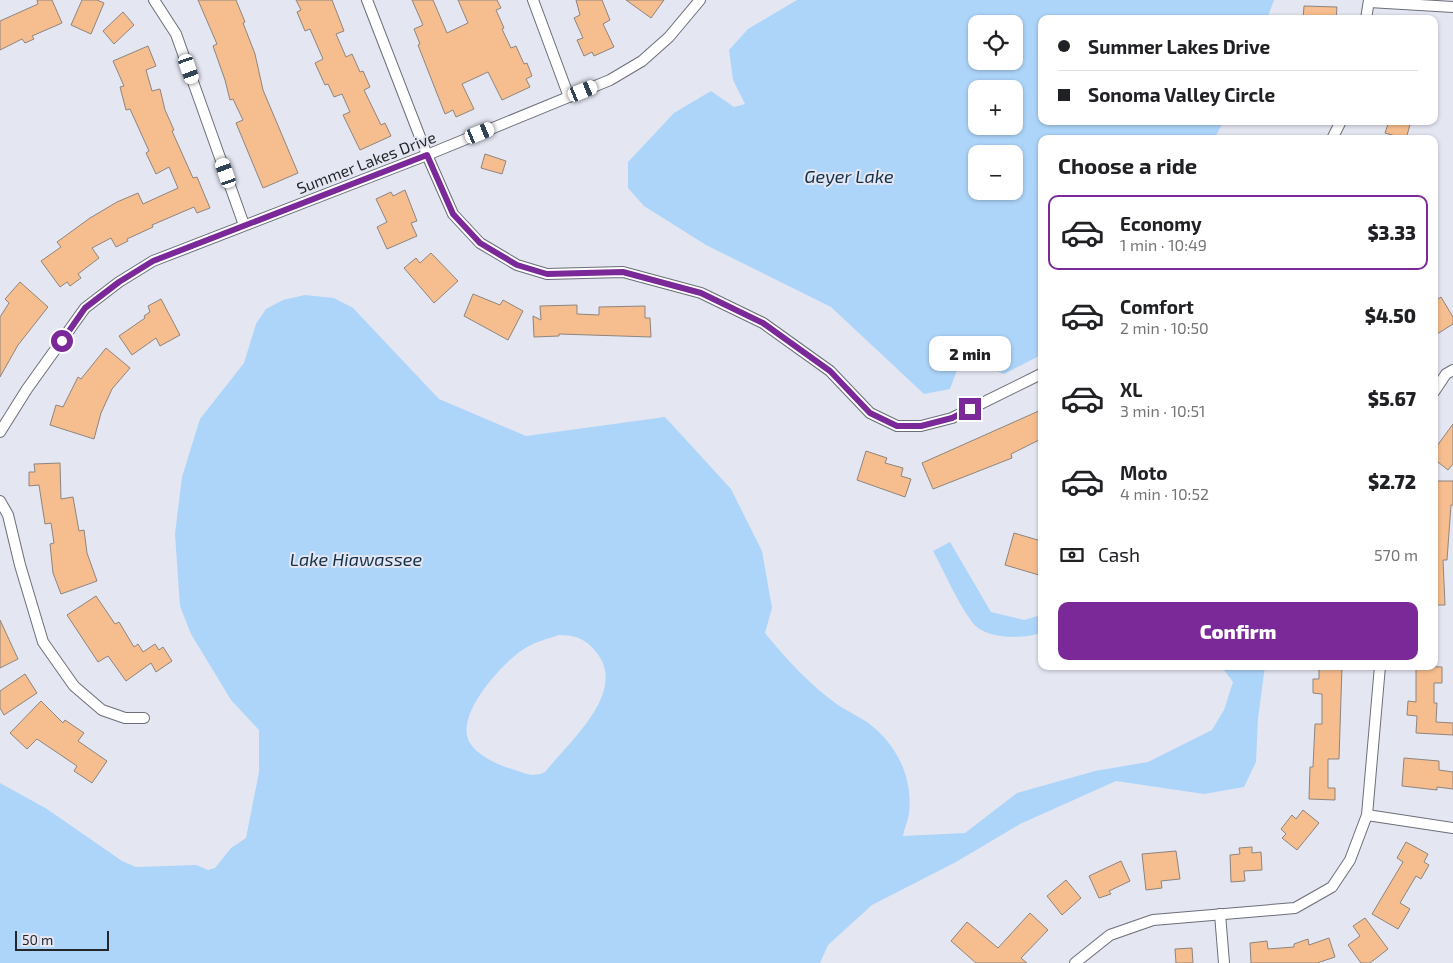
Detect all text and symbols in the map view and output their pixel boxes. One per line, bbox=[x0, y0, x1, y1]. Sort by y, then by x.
map controls bbox=[968, 15, 1023, 200]
button: locate bbox=[968, 15, 1023, 70]
text: Summer Lakes Drive bbox=[1088, 35, 1270, 58]
car bbox=[177, 52, 200, 86]
car bbox=[566, 78, 599, 104]
button: + bbox=[968, 80, 1023, 135]
text: Sonoma Valley Circle bbox=[1088, 83, 1275, 106]
car bbox=[463, 120, 496, 146]
street label: Summer Lakes Drive bbox=[294, 127, 438, 197]
button: − bbox=[968, 145, 1023, 200]
text: Choose a ride bbox=[1058, 152, 1197, 178]
car bbox=[214, 156, 237, 190]
water label: Geyer Lake bbox=[804, 165, 894, 187]
icon: car bbox=[1060, 210, 1105, 255]
text: Economy bbox=[1120, 212, 1202, 235]
text: $3.33 bbox=[1367, 221, 1416, 244]
text: 1 min · 10:49 bbox=[1120, 235, 1207, 254]
icon: car bbox=[1060, 293, 1105, 338]
text: Comfort bbox=[1120, 295, 1194, 318]
text: $4.50 bbox=[1365, 304, 1416, 327]
text: 2 min · 10:50 bbox=[1120, 318, 1209, 337]
route start bbox=[51, 330, 73, 352]
callout: 2 min bbox=[929, 336, 1011, 372]
text: 2 min bbox=[949, 344, 991, 363]
icon: car bbox=[1060, 376, 1105, 421]
text: XL bbox=[1120, 378, 1142, 401]
text: $5.67 bbox=[1368, 387, 1416, 410]
route end bbox=[959, 398, 981, 420]
text: 3 min · 10:51 bbox=[1120, 401, 1205, 420]
icon: car bbox=[1060, 459, 1105, 504]
text: Moto bbox=[1120, 461, 1168, 484]
text: $2.72 bbox=[1368, 470, 1416, 493]
text: 4 min · 10:52 bbox=[1120, 484, 1209, 503]
icon: cash bbox=[1058, 541, 1086, 569]
text: Cash bbox=[1098, 543, 1140, 566]
text: 570 m bbox=[1374, 545, 1418, 564]
water label: Lake Hiawassee bbox=[290, 548, 422, 570]
button: Confirm bbox=[1058, 602, 1418, 660]
scale bar bbox=[15, 928, 109, 951]
text: 50 m bbox=[22, 931, 53, 948]

